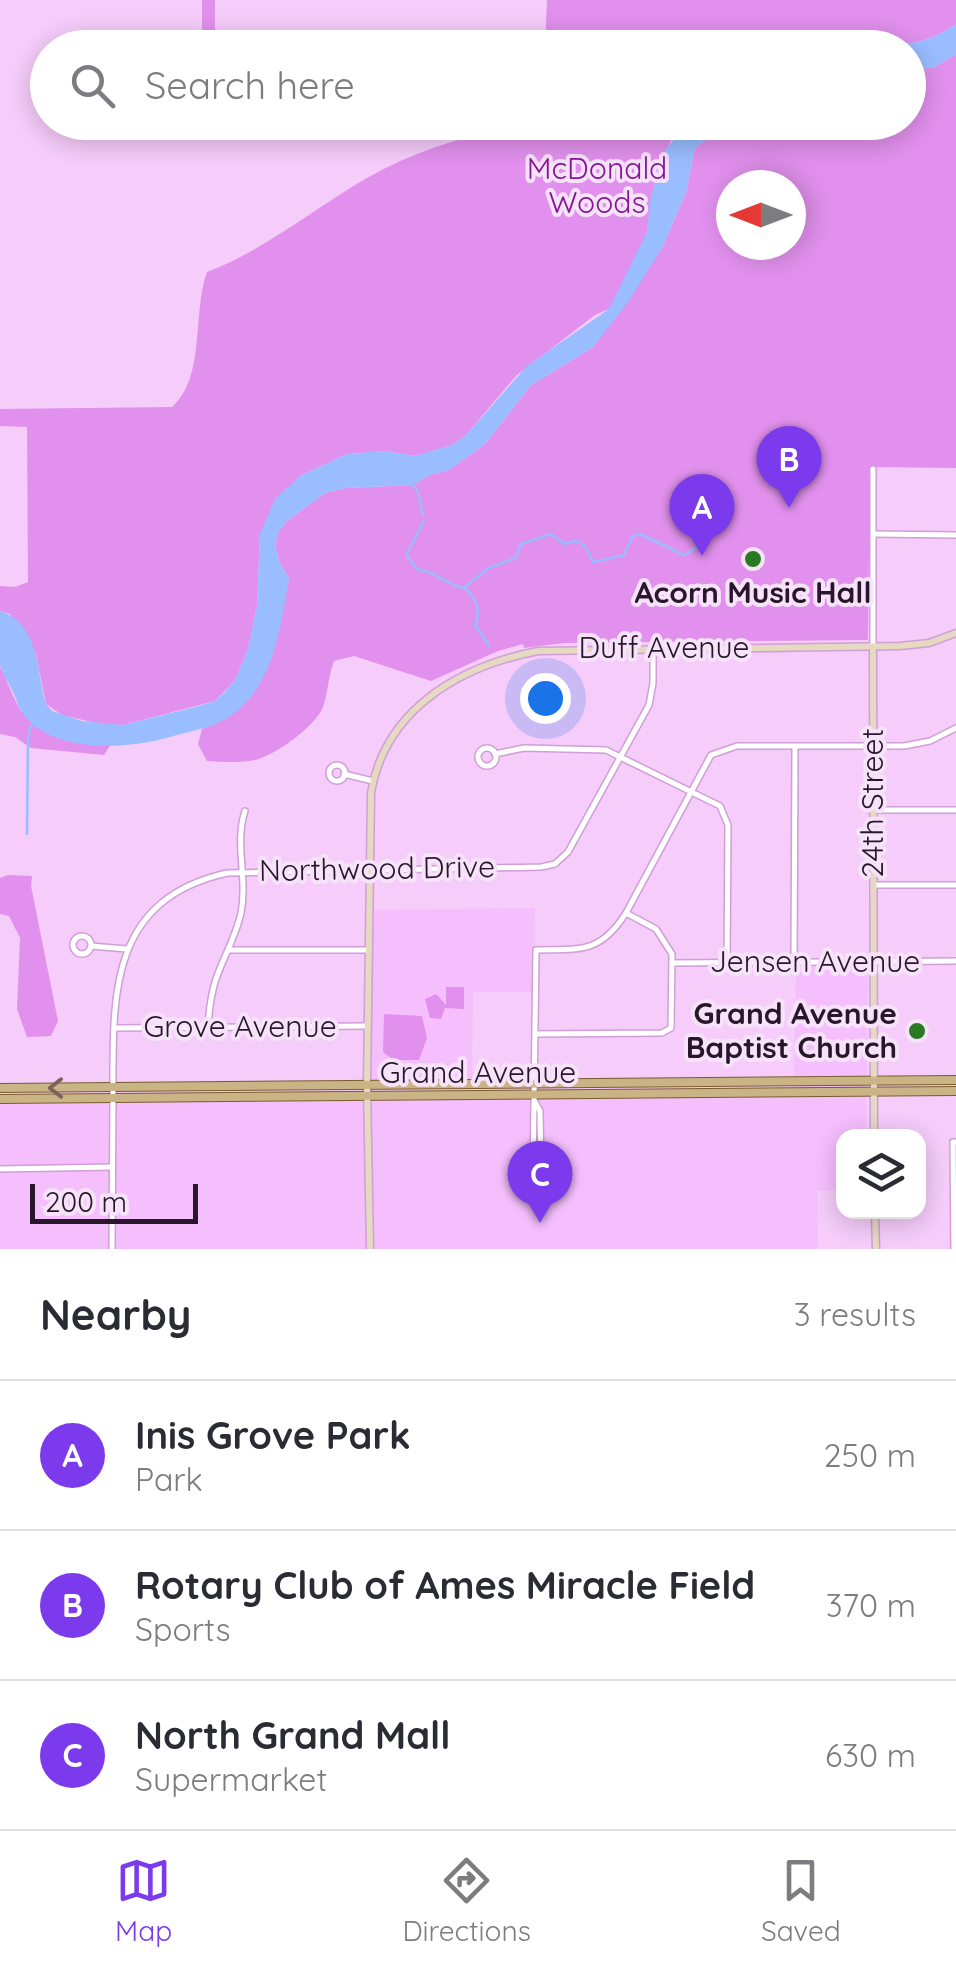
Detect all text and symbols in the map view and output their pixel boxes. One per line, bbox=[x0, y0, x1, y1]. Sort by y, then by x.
search box bbox=[30, 30, 926, 140]
icon: search bbox=[65, 58, 120, 113]
text: Search here bbox=[145, 61, 355, 109]
park label: McDonald Woods bbox=[527, 149, 667, 221]
north arrow bbox=[716, 170, 806, 260]
pin: B bbox=[756, 426, 822, 508]
pin: A bbox=[670, 474, 734, 556]
marker: Acorn Music Hall bbox=[742, 548, 764, 570]
place label: Acorn Music Hall bbox=[634, 573, 872, 611]
street label: Duff Avenue bbox=[578, 628, 750, 666]
your location bbox=[520, 673, 571, 724]
street label: 24th Street bbox=[853, 728, 891, 878]
street label: Northwood Drive bbox=[259, 847, 495, 889]
street label: Jensen Avenue bbox=[710, 942, 920, 980]
place label: Grand Avenue Baptist Church bbox=[686, 994, 897, 1066]
street label: Grove Avenue bbox=[143, 1007, 337, 1045]
marker: Grand Avenue Baptist Church bbox=[906, 1020, 928, 1042]
street label: Grand Avenue bbox=[380, 1053, 576, 1091]
one-way arrow bbox=[48, 1077, 64, 1098]
map controls bbox=[836, 1129, 926, 1219]
button: layers bbox=[836, 1129, 926, 1219]
pin: C bbox=[508, 1140, 572, 1223]
scale bar bbox=[30, 1179, 198, 1224]
text: 200 m bbox=[45, 1184, 127, 1219]
text: Nearby bbox=[40, 1288, 191, 1341]
text: 3 results bbox=[794, 1294, 916, 1334]
text: Inis Grove Park bbox=[135, 1411, 411, 1459]
text: A bbox=[62, 1435, 83, 1475]
text: 250 m bbox=[824, 1435, 916, 1475]
text: Park bbox=[135, 1459, 203, 1499]
text: Rotary Club of Ames Miracle Field bbox=[135, 1561, 755, 1609]
text: B bbox=[62, 1585, 83, 1625]
text: 370 m bbox=[826, 1585, 916, 1625]
text: Sports bbox=[135, 1609, 231, 1649]
text: North Grand Mall bbox=[135, 1711, 451, 1759]
text: C bbox=[62, 1735, 83, 1775]
text: 630 m bbox=[825, 1735, 916, 1775]
text: Supermarket bbox=[135, 1759, 327, 1799]
tab: Map bbox=[115, 1853, 172, 1948]
tab: Directions bbox=[402, 1853, 531, 1948]
tab: Saved bbox=[761, 1853, 841, 1948]

